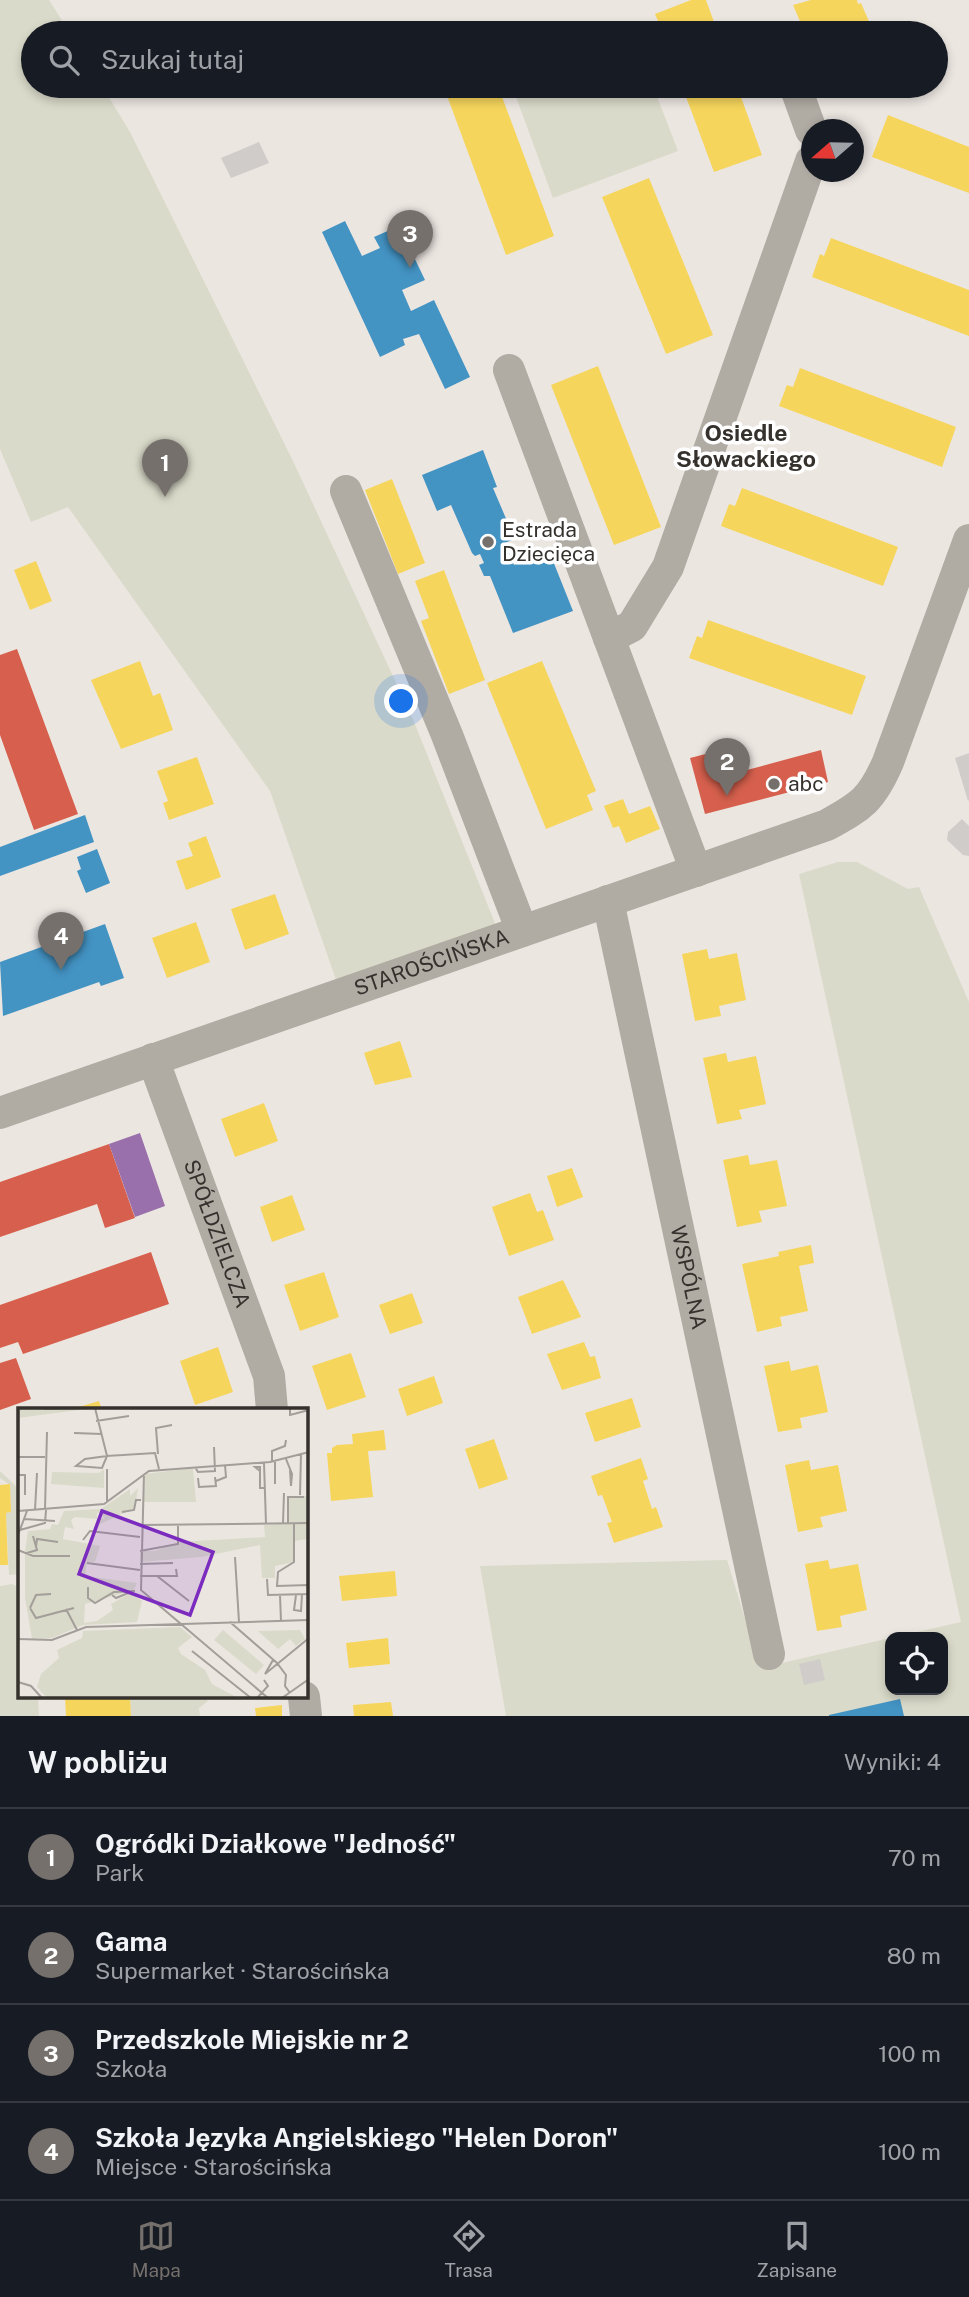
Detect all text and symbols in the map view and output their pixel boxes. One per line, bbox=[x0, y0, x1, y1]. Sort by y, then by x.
search box bbox=[21, 21, 948, 98]
icon: search bbox=[45, 41, 83, 79]
text: Szukaj tutaj bbox=[101, 44, 244, 75]
north arrow bbox=[801, 119, 864, 182]
pin: 3 bbox=[387, 210, 433, 268]
district label: Osiedle Słowackiego bbox=[676, 419, 816, 472]
pin: 1 bbox=[142, 439, 188, 497]
place label: Estrada Dziecięca bbox=[502, 517, 595, 566]
marker: Estrada Dziecięca bbox=[480, 534, 496, 550]
your location bbox=[384, 684, 418, 718]
pin: 2 bbox=[704, 738, 750, 796]
place label: abc bbox=[788, 771, 824, 796]
marker: abc bbox=[766, 776, 782, 792]
pin: 4 bbox=[38, 912, 84, 970]
street label: STAROŚCIŃSKA bbox=[351, 924, 512, 1001]
street label: SPÓŁDZIELCZA bbox=[179, 1156, 256, 1311]
street label: WSPÓLNA bbox=[666, 1223, 712, 1332]
inset map bbox=[18, 1408, 308, 1699]
map controls bbox=[885, 1632, 948, 1695]
button: locate bbox=[885, 1632, 948, 1695]
text: W pobliżu bbox=[28, 1744, 168, 1780]
text: Wyniki: 4 bbox=[844, 1748, 941, 1775]
text: Ogródki Działkowe "Jedność" bbox=[95, 1828, 456, 1859]
text: 1 bbox=[46, 1844, 56, 1871]
text: 70 m bbox=[888, 1844, 941, 1871]
text: Park bbox=[95, 1859, 144, 1886]
text: Gama bbox=[95, 1926, 167, 1957]
text: 2 bbox=[44, 1942, 58, 1969]
text: 80 m bbox=[887, 1942, 941, 1969]
text: Supermarket · Starościńska bbox=[95, 1957, 390, 1984]
text: Przedszkole Miejskie nr 2 bbox=[95, 2024, 409, 2055]
text: 3 bbox=[43, 2040, 59, 2067]
text: 100 m bbox=[878, 2040, 941, 2067]
text: Szkoła bbox=[95, 2055, 167, 2082]
text: Szkoła Języka Angielskiego "Helen Doron" bbox=[95, 2122, 618, 2153]
text: 4 bbox=[43, 2138, 59, 2165]
text: 100 m bbox=[878, 2138, 941, 2165]
text: Miejsce · Starościńska bbox=[95, 2153, 332, 2180]
tab: Mapa bbox=[132, 2217, 181, 2281]
tab: Trasa bbox=[445, 2217, 493, 2281]
tab: Zapisane bbox=[757, 2217, 837, 2281]

